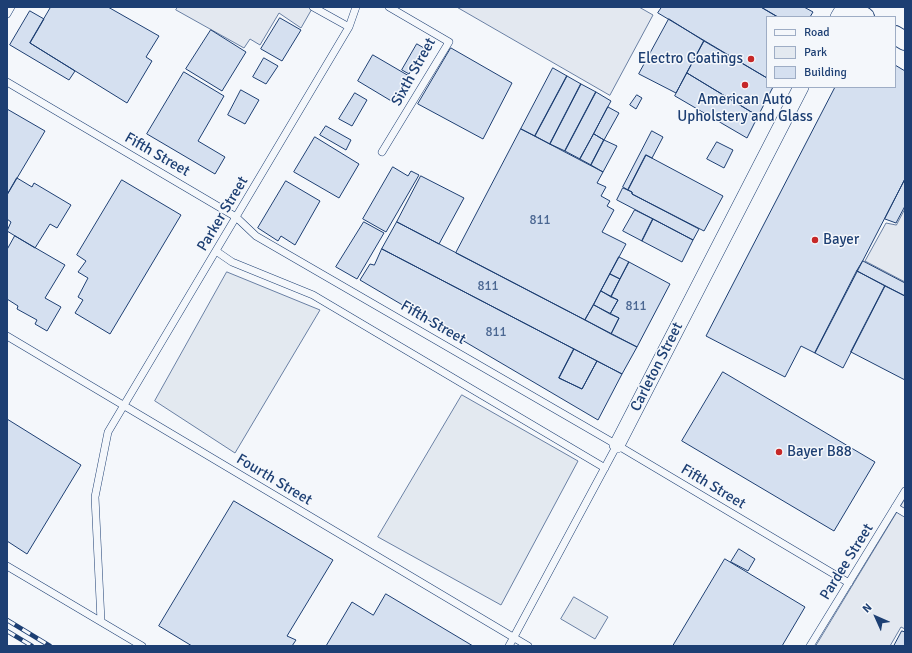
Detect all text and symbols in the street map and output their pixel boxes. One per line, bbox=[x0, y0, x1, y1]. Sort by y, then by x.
legend bbox=[766, 16, 896, 88]
text: Road bbox=[804, 25, 830, 40]
street label: Sixth Street bbox=[388, 35, 440, 109]
text: Park bbox=[804, 45, 827, 60]
place label: Electro Coatings bbox=[638, 50, 743, 68]
marker: Electro Coatings bbox=[746, 54, 756, 64]
text: Building bbox=[804, 65, 847, 80]
marker: American Auto Upholstery and Glass bbox=[740, 80, 750, 90]
place label: American Auto Upholstery and Glass bbox=[677, 91, 813, 126]
street label: Fifth Street bbox=[121, 129, 193, 181]
street label: Parker Street bbox=[194, 173, 252, 255]
house number: 811 bbox=[529, 213, 551, 229]
place label: Bayer bbox=[823, 231, 859, 249]
marker: Bayer bbox=[810, 235, 820, 245]
house number: 811 bbox=[477, 279, 499, 295]
street label: Fifth Street bbox=[397, 297, 469, 349]
house number: 811 bbox=[625, 299, 647, 315]
street label: Carleton Street bbox=[627, 320, 687, 414]
house number: 811 bbox=[485, 325, 507, 341]
place label: Bayer B88 bbox=[787, 443, 852, 461]
marker: Bayer B88 bbox=[774, 447, 784, 457]
street label: Fourth Street bbox=[233, 450, 315, 510]
street label: Fifth Street bbox=[677, 461, 749, 513]
street label: Pardee Street bbox=[816, 521, 878, 603]
north arrow bbox=[856, 597, 896, 637]
text: N bbox=[860, 601, 874, 615]

